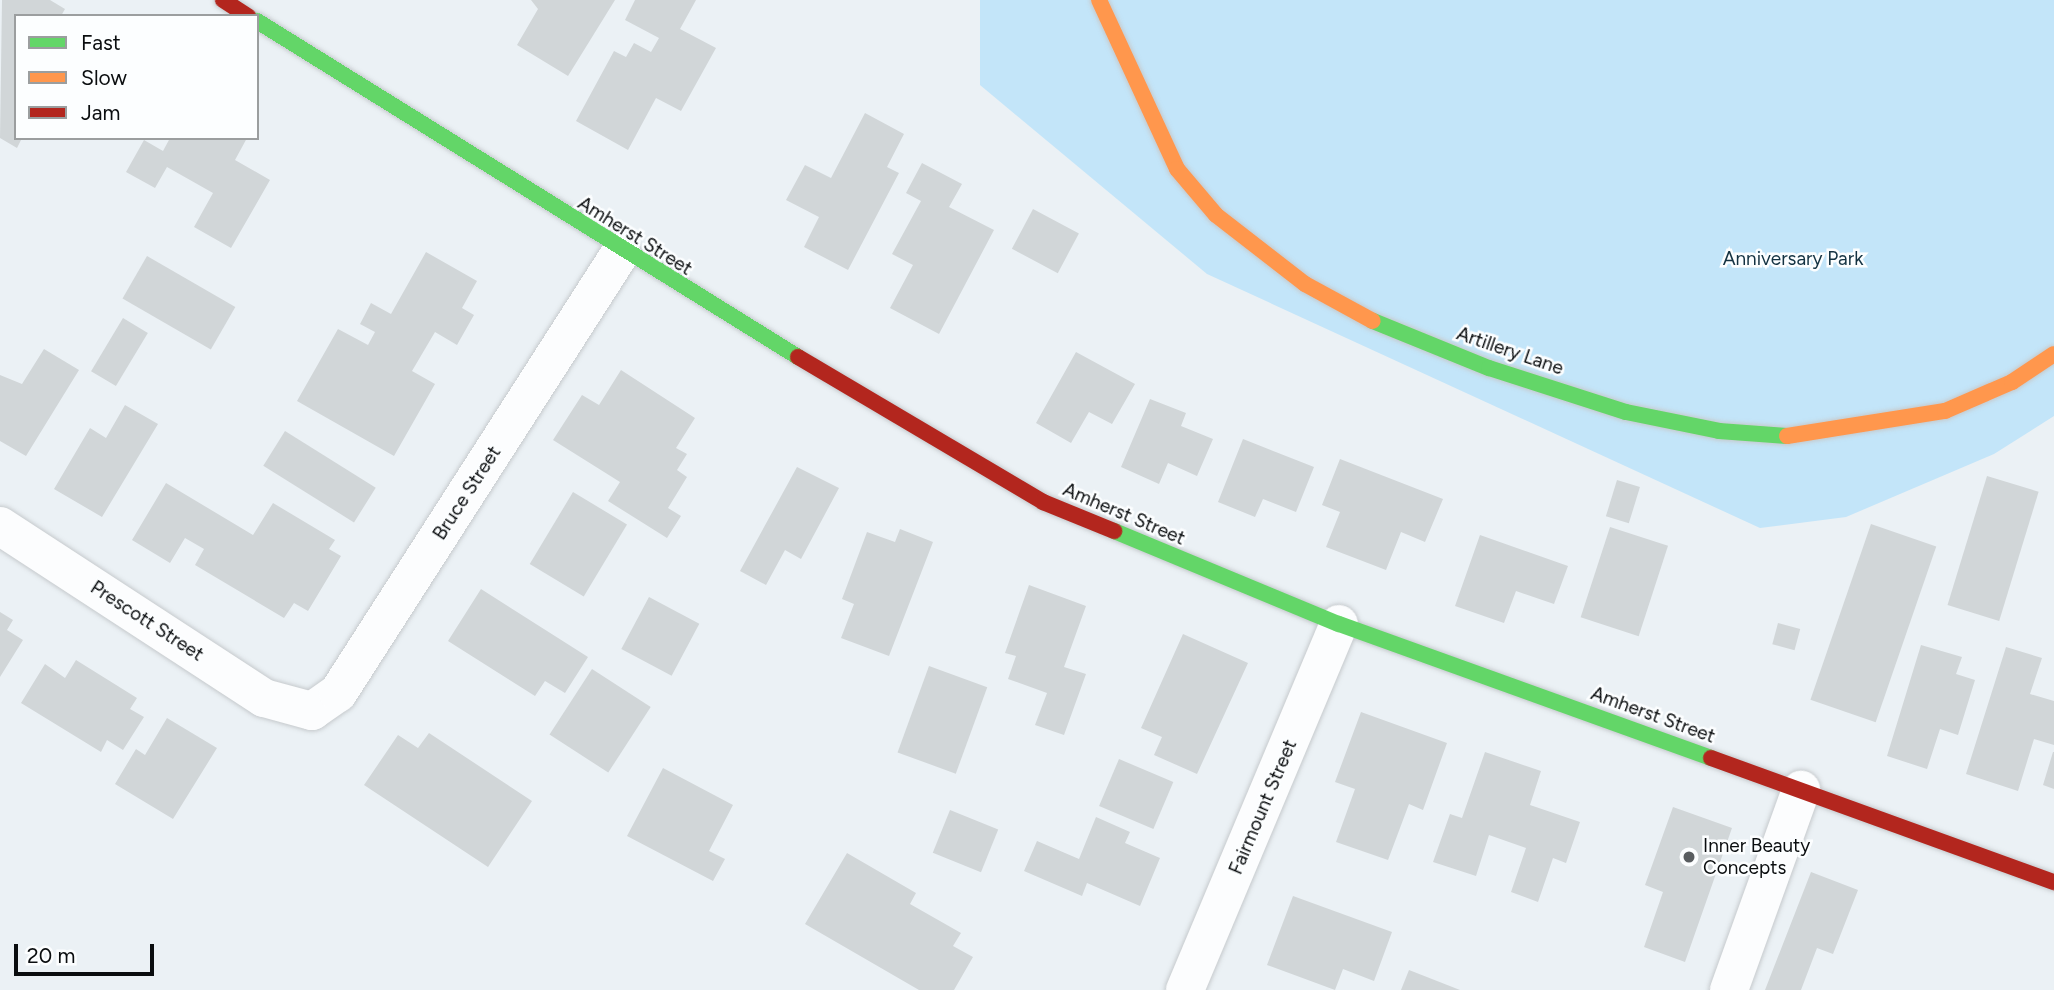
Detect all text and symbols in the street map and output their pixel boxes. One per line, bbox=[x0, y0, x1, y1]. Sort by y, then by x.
legend bbox=[14, 14, 259, 140]
text: Fast bbox=[81, 30, 121, 55]
text: Slow bbox=[81, 65, 127, 90]
text: Jam bbox=[81, 100, 120, 125]
street label: Amherst Street bbox=[574, 192, 696, 280]
park label: Anniversary Park bbox=[1723, 248, 1863, 270]
street label: Artillery Lane bbox=[1454, 322, 1566, 380]
street label: Bruce Street bbox=[428, 442, 506, 544]
street label: Amherst Street bbox=[1060, 478, 1188, 550]
street label: Prescott Street bbox=[86, 576, 208, 666]
street label: Amherst Street bbox=[1588, 682, 1718, 748]
street label: Fairmount Street bbox=[1224, 736, 1302, 878]
place label: Inner Beauty Concepts bbox=[1703, 835, 1810, 879]
marker: Inner Beauty Concepts bbox=[1681, 849, 1697, 865]
scale bar bbox=[18, 930, 158, 974]
text: 20 m bbox=[27, 943, 75, 968]

